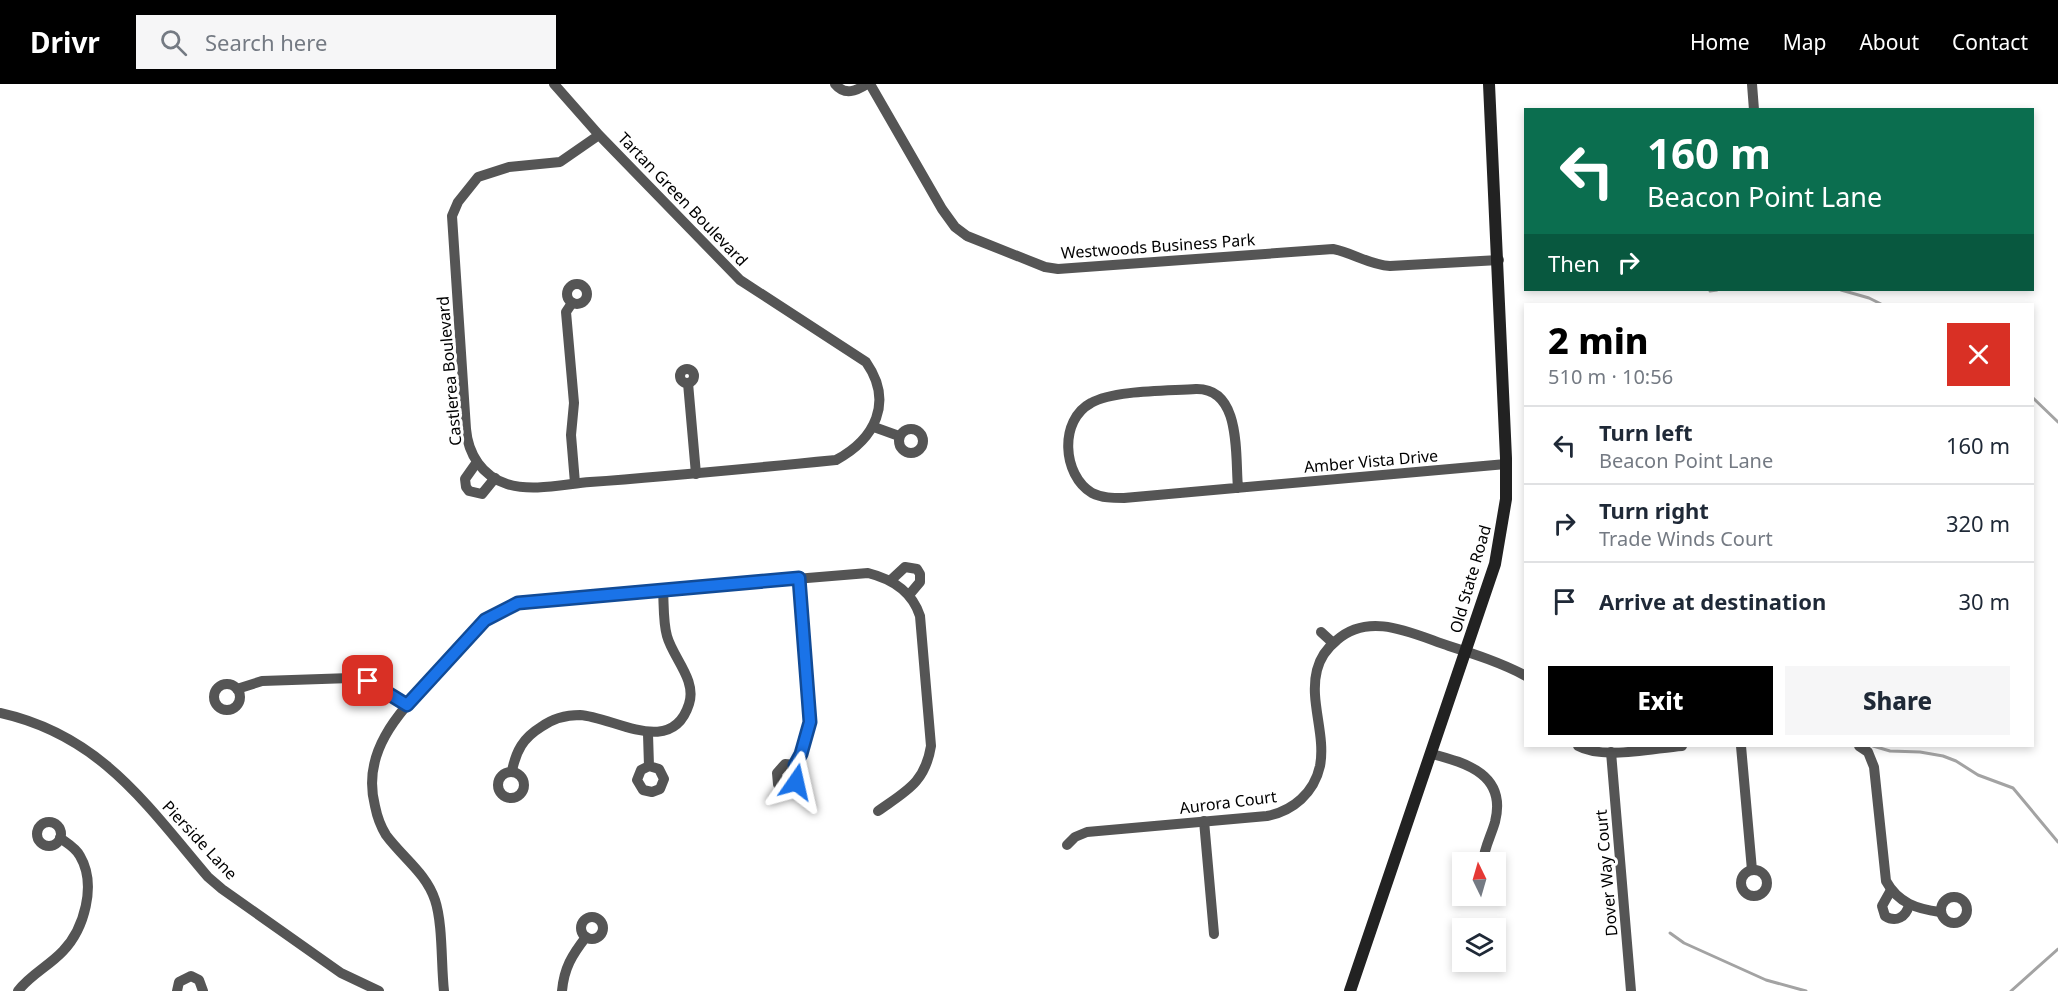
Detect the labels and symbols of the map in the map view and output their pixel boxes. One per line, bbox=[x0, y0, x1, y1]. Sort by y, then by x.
street label: Tartan Green Boulevard bbox=[613, 127, 753, 271]
street label: Westwoods Business Park bbox=[1060, 228, 1256, 264]
street label: Castlerea Boulevard bbox=[431, 295, 467, 447]
street label: Amber Vista Drive bbox=[1303, 444, 1439, 478]
street label: Old State Road bbox=[1444, 522, 1496, 636]
pin bbox=[342, 655, 393, 706]
position arrow bbox=[764, 750, 828, 814]
street label: Aurora Court bbox=[1178, 785, 1278, 819]
street label: Pierside Lane bbox=[158, 796, 242, 884]
street label: Dover Way Court bbox=[1589, 809, 1622, 937]
north arrow bbox=[1452, 852, 1506, 906]

